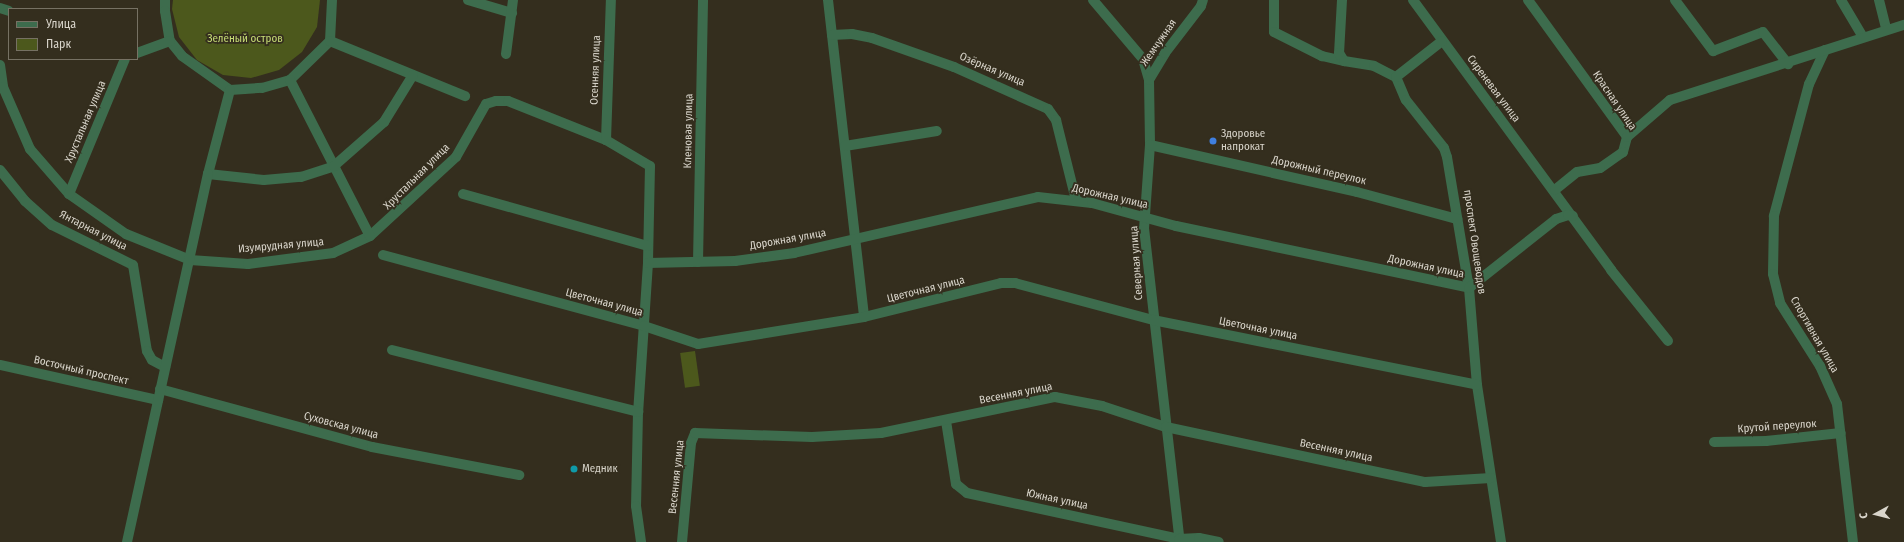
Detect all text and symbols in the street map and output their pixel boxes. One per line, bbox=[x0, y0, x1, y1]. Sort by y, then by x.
legend bbox=[8, 8, 138, 60]
text: Улица bbox=[46, 17, 76, 31]
street label: Жемчужная bbox=[1138, 17, 1180, 69]
park label: Зелёный остров bbox=[207, 32, 283, 46]
street label: Осенняя улица bbox=[588, 35, 604, 105]
text: Парк bbox=[46, 37, 71, 51]
street label: Озёрная улица bbox=[957, 50, 1027, 90]
street label: Сиреневая улица bbox=[1464, 53, 1522, 125]
street label: Красная улица bbox=[1589, 69, 1639, 133]
street label: Хрустальная улица bbox=[63, 79, 109, 165]
street label: Кленовая улица bbox=[682, 93, 696, 169]
place label: Здоровье напрокат bbox=[1221, 128, 1265, 154]
marker: Здоровье напрокат bbox=[1208, 136, 1218, 146]
street label: Хрустальная улица bbox=[381, 141, 453, 213]
street label: Дорожный переулок bbox=[1271, 154, 1367, 188]
street label: Дорожная улица bbox=[1071, 182, 1149, 212]
street label: проспект Овощеводов bbox=[1460, 189, 1488, 295]
street label: Янтарная улица bbox=[57, 208, 129, 254]
street label: Северная улица bbox=[1128, 225, 1146, 301]
street label: Дорожная улица bbox=[749, 227, 827, 253]
street label: Изумрудная улица bbox=[238, 236, 324, 256]
street label: Дорожная улица bbox=[1387, 253, 1465, 281]
street label: Цветочная улица bbox=[886, 274, 966, 306]
street label: Цветочная улица bbox=[564, 286, 644, 320]
street label: Спортивная улица bbox=[1787, 295, 1841, 375]
street label: Цветочная улица bbox=[1218, 315, 1298, 343]
street label: Восточный проспект bbox=[32, 354, 130, 388]
street label: Весенняя улица bbox=[978, 380, 1054, 408]
street label: Суховская улица bbox=[302, 410, 380, 442]
street label: Крутой переулок bbox=[1737, 418, 1817, 436]
street label: Весенняя улица bbox=[1298, 437, 1374, 465]
street label: Весенняя улица bbox=[667, 439, 687, 515]
place label: Медник bbox=[582, 462, 618, 476]
marker: Медник bbox=[569, 464, 579, 474]
street label: Южная улица bbox=[1025, 487, 1089, 513]
north arrow bbox=[1856, 494, 1896, 534]
text: С bbox=[1857, 512, 1870, 519]

